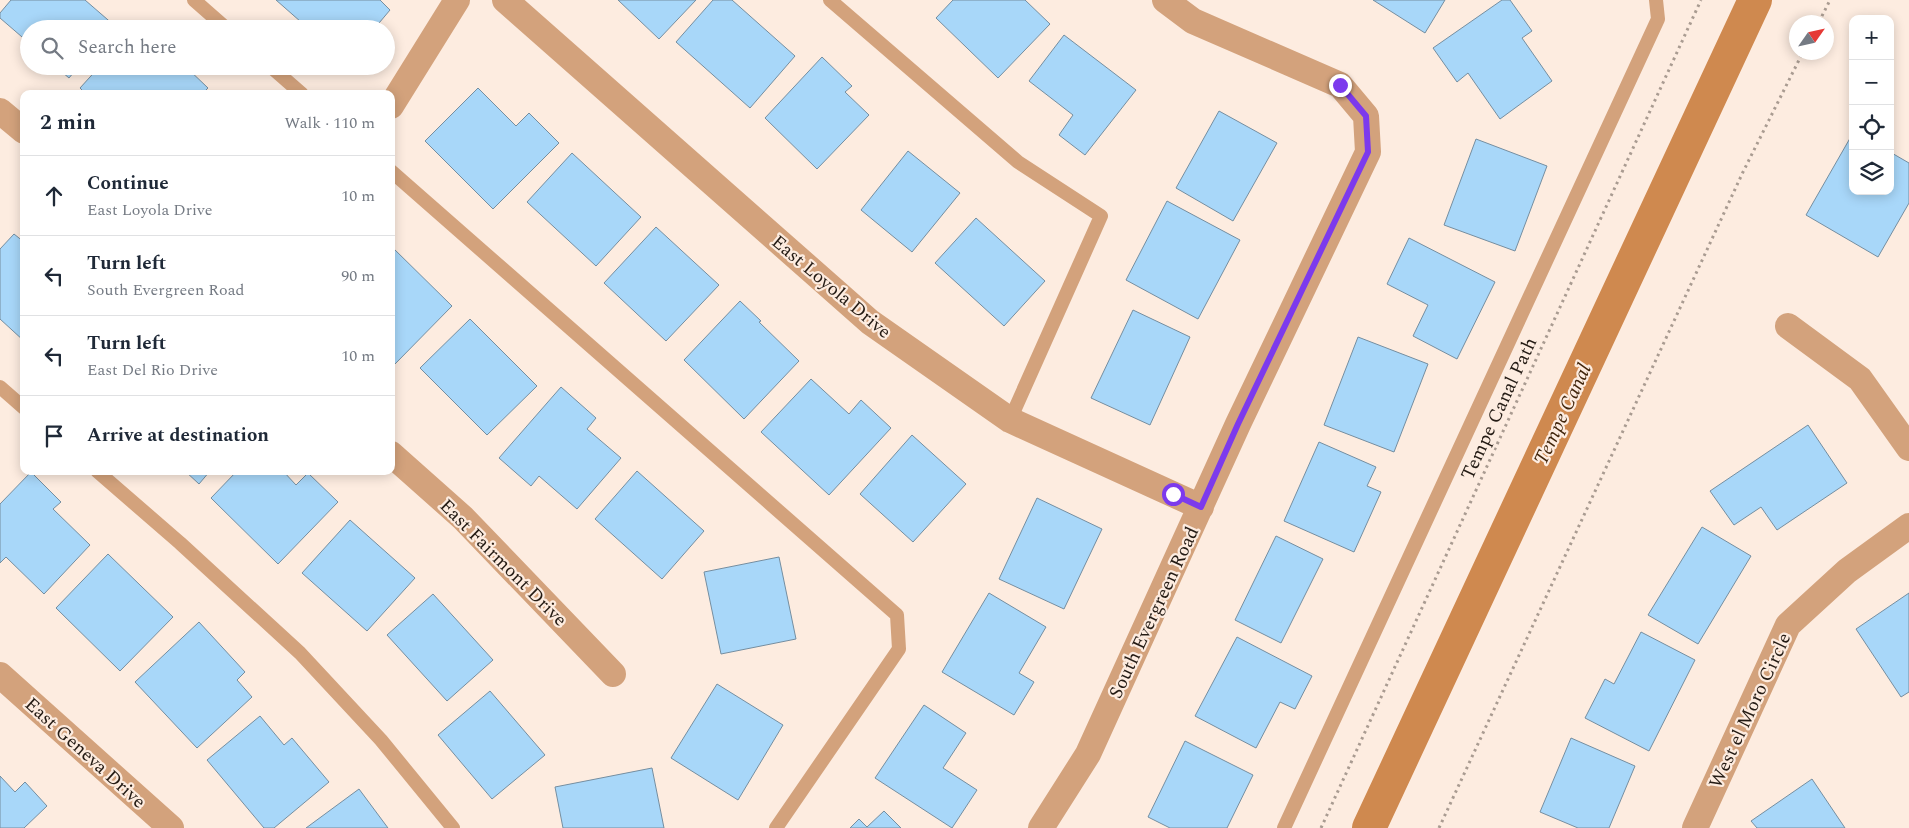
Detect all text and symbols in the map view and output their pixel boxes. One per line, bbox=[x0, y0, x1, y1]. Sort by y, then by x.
north arrow bbox=[1789, 15, 1834, 60]
map controls bbox=[1849, 15, 1894, 195]
button: + bbox=[1849, 15, 1894, 60]
search box bbox=[20, 20, 395, 75]
text: Search here bbox=[78, 33, 177, 62]
icon: search bbox=[38, 34, 66, 62]
button: − bbox=[1849, 60, 1894, 105]
route end bbox=[1329, 74, 1352, 97]
button: locate bbox=[1849, 105, 1894, 150]
text: 2 min bbox=[40, 107, 96, 139]
text: Walk · 110 m bbox=[284, 111, 375, 135]
button: layers bbox=[1849, 150, 1894, 195]
text: Continue bbox=[87, 169, 169, 198]
icon: ahead bbox=[40, 182, 68, 210]
text: 10 m bbox=[341, 184, 375, 208]
text: East Loyola Drive bbox=[87, 198, 212, 222]
street label: East Loyola Drive bbox=[765, 228, 897, 346]
text: Turn left bbox=[87, 249, 166, 278]
icon: left bbox=[40, 262, 68, 290]
text: 90 m bbox=[341, 264, 375, 288]
text: South Evergreen Road bbox=[87, 278, 244, 302]
text: Turn left bbox=[87, 329, 166, 358]
street label: Tempe Canal Path bbox=[1454, 332, 1545, 485]
icon: left bbox=[40, 342, 68, 370]
text: 10 m bbox=[341, 344, 375, 368]
text: East Del Rio Drive bbox=[87, 358, 218, 382]
water label: Tempe Canal bbox=[1526, 359, 1599, 470]
text: Arrive at destination bbox=[87, 421, 269, 450]
icon: arrive bbox=[40, 422, 68, 450]
route start bbox=[1162, 483, 1185, 506]
street label: East Fairmont Drive bbox=[432, 492, 574, 634]
street label: South Evergreen Road bbox=[1102, 522, 1207, 703]
street label: West el Moro Circle bbox=[1702, 628, 1799, 793]
street label: East Geneva Drive bbox=[18, 691, 152, 816]

